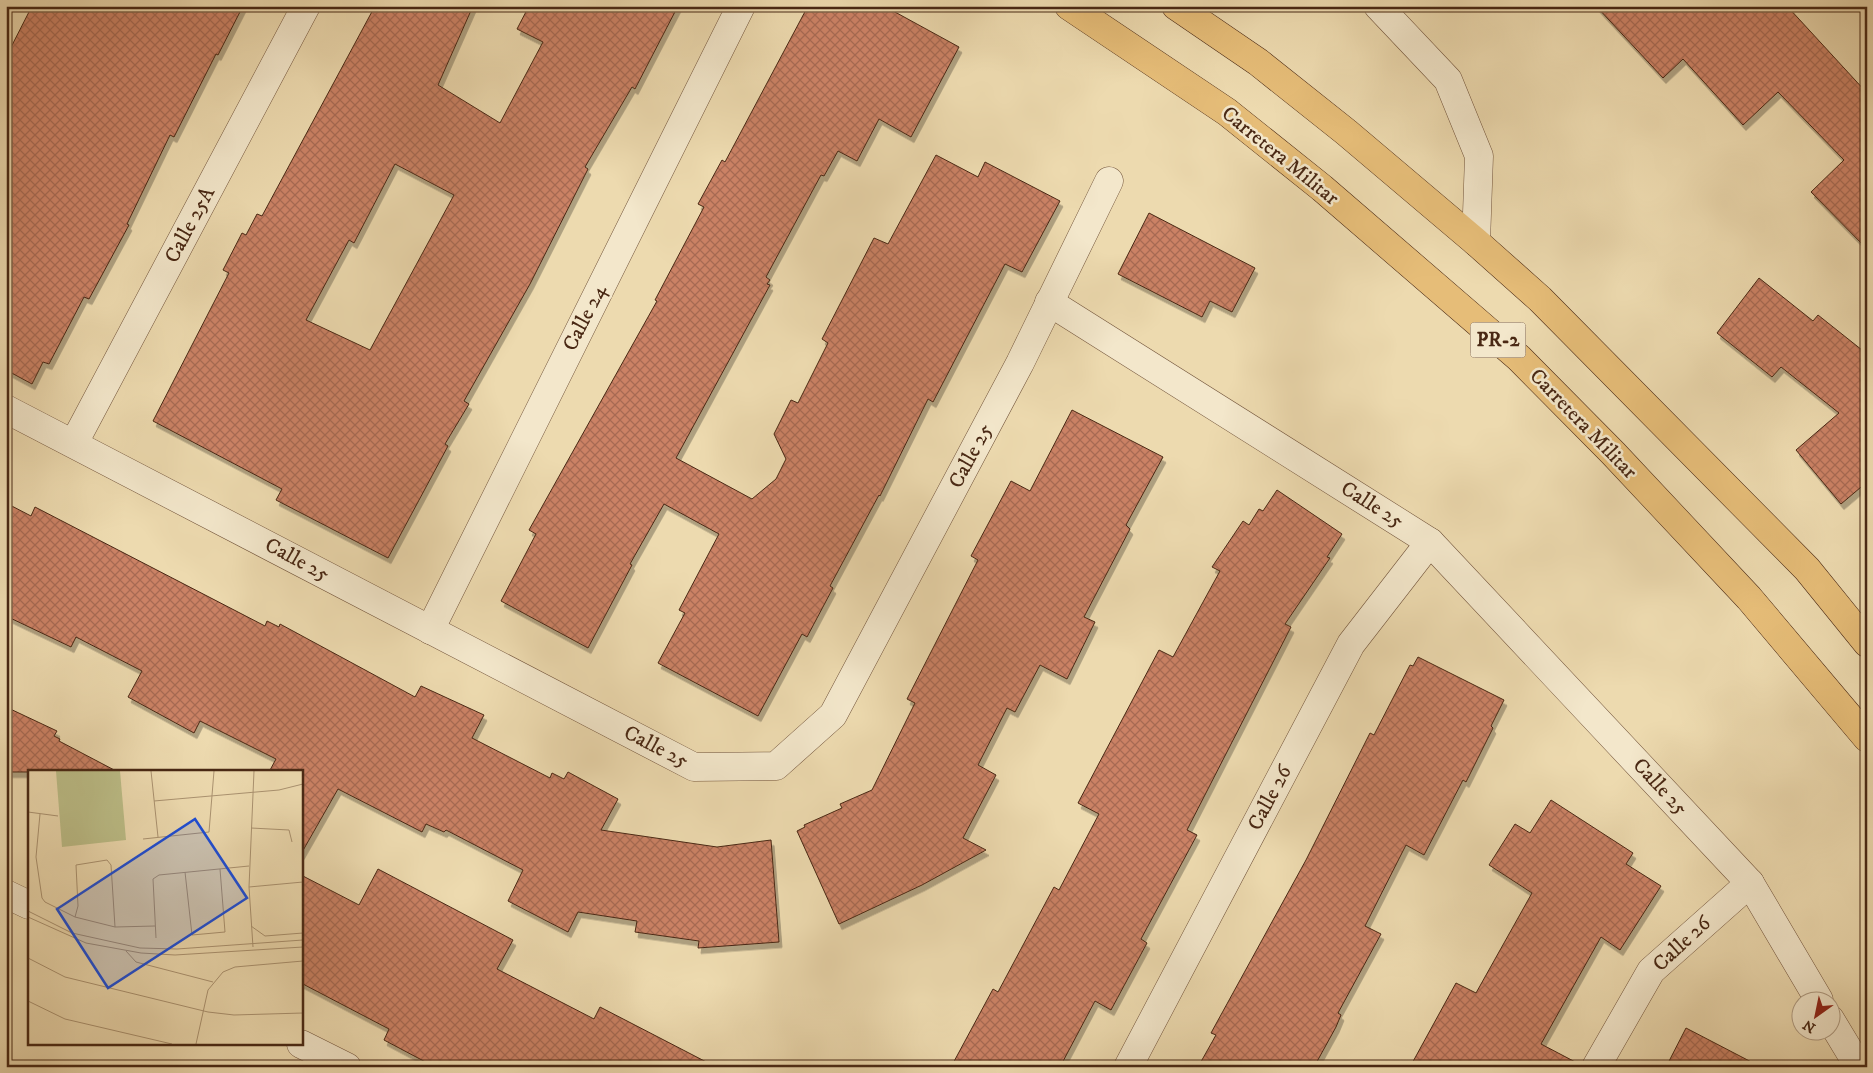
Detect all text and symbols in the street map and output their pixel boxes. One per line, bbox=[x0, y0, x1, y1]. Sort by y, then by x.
street label: Carretera Militar bbox=[1216, 101, 1344, 211]
street label: Calle 25A bbox=[159, 182, 221, 268]
street label: Calle 24 bbox=[557, 280, 613, 356]
road number: PR-2 bbox=[1470, 322, 1526, 358]
street label: Carretera Militar bbox=[1524, 363, 1642, 485]
street label: Calle 25 bbox=[943, 419, 999, 493]
street label: Calle 25 bbox=[1336, 476, 1408, 534]
street label: Calle 25 bbox=[260, 532, 334, 588]
street label: Calle 25 bbox=[619, 720, 693, 774]
street label: Calle 25 bbox=[1627, 753, 1693, 821]
street label: Calle 26 bbox=[1242, 760, 1298, 835]
inset map bbox=[28, 770, 302, 1046]
street label: Calle 26 bbox=[1648, 910, 1717, 977]
north arrow bbox=[1790, 990, 1840, 1040]
text: N bbox=[1799, 1015, 1819, 1037]

